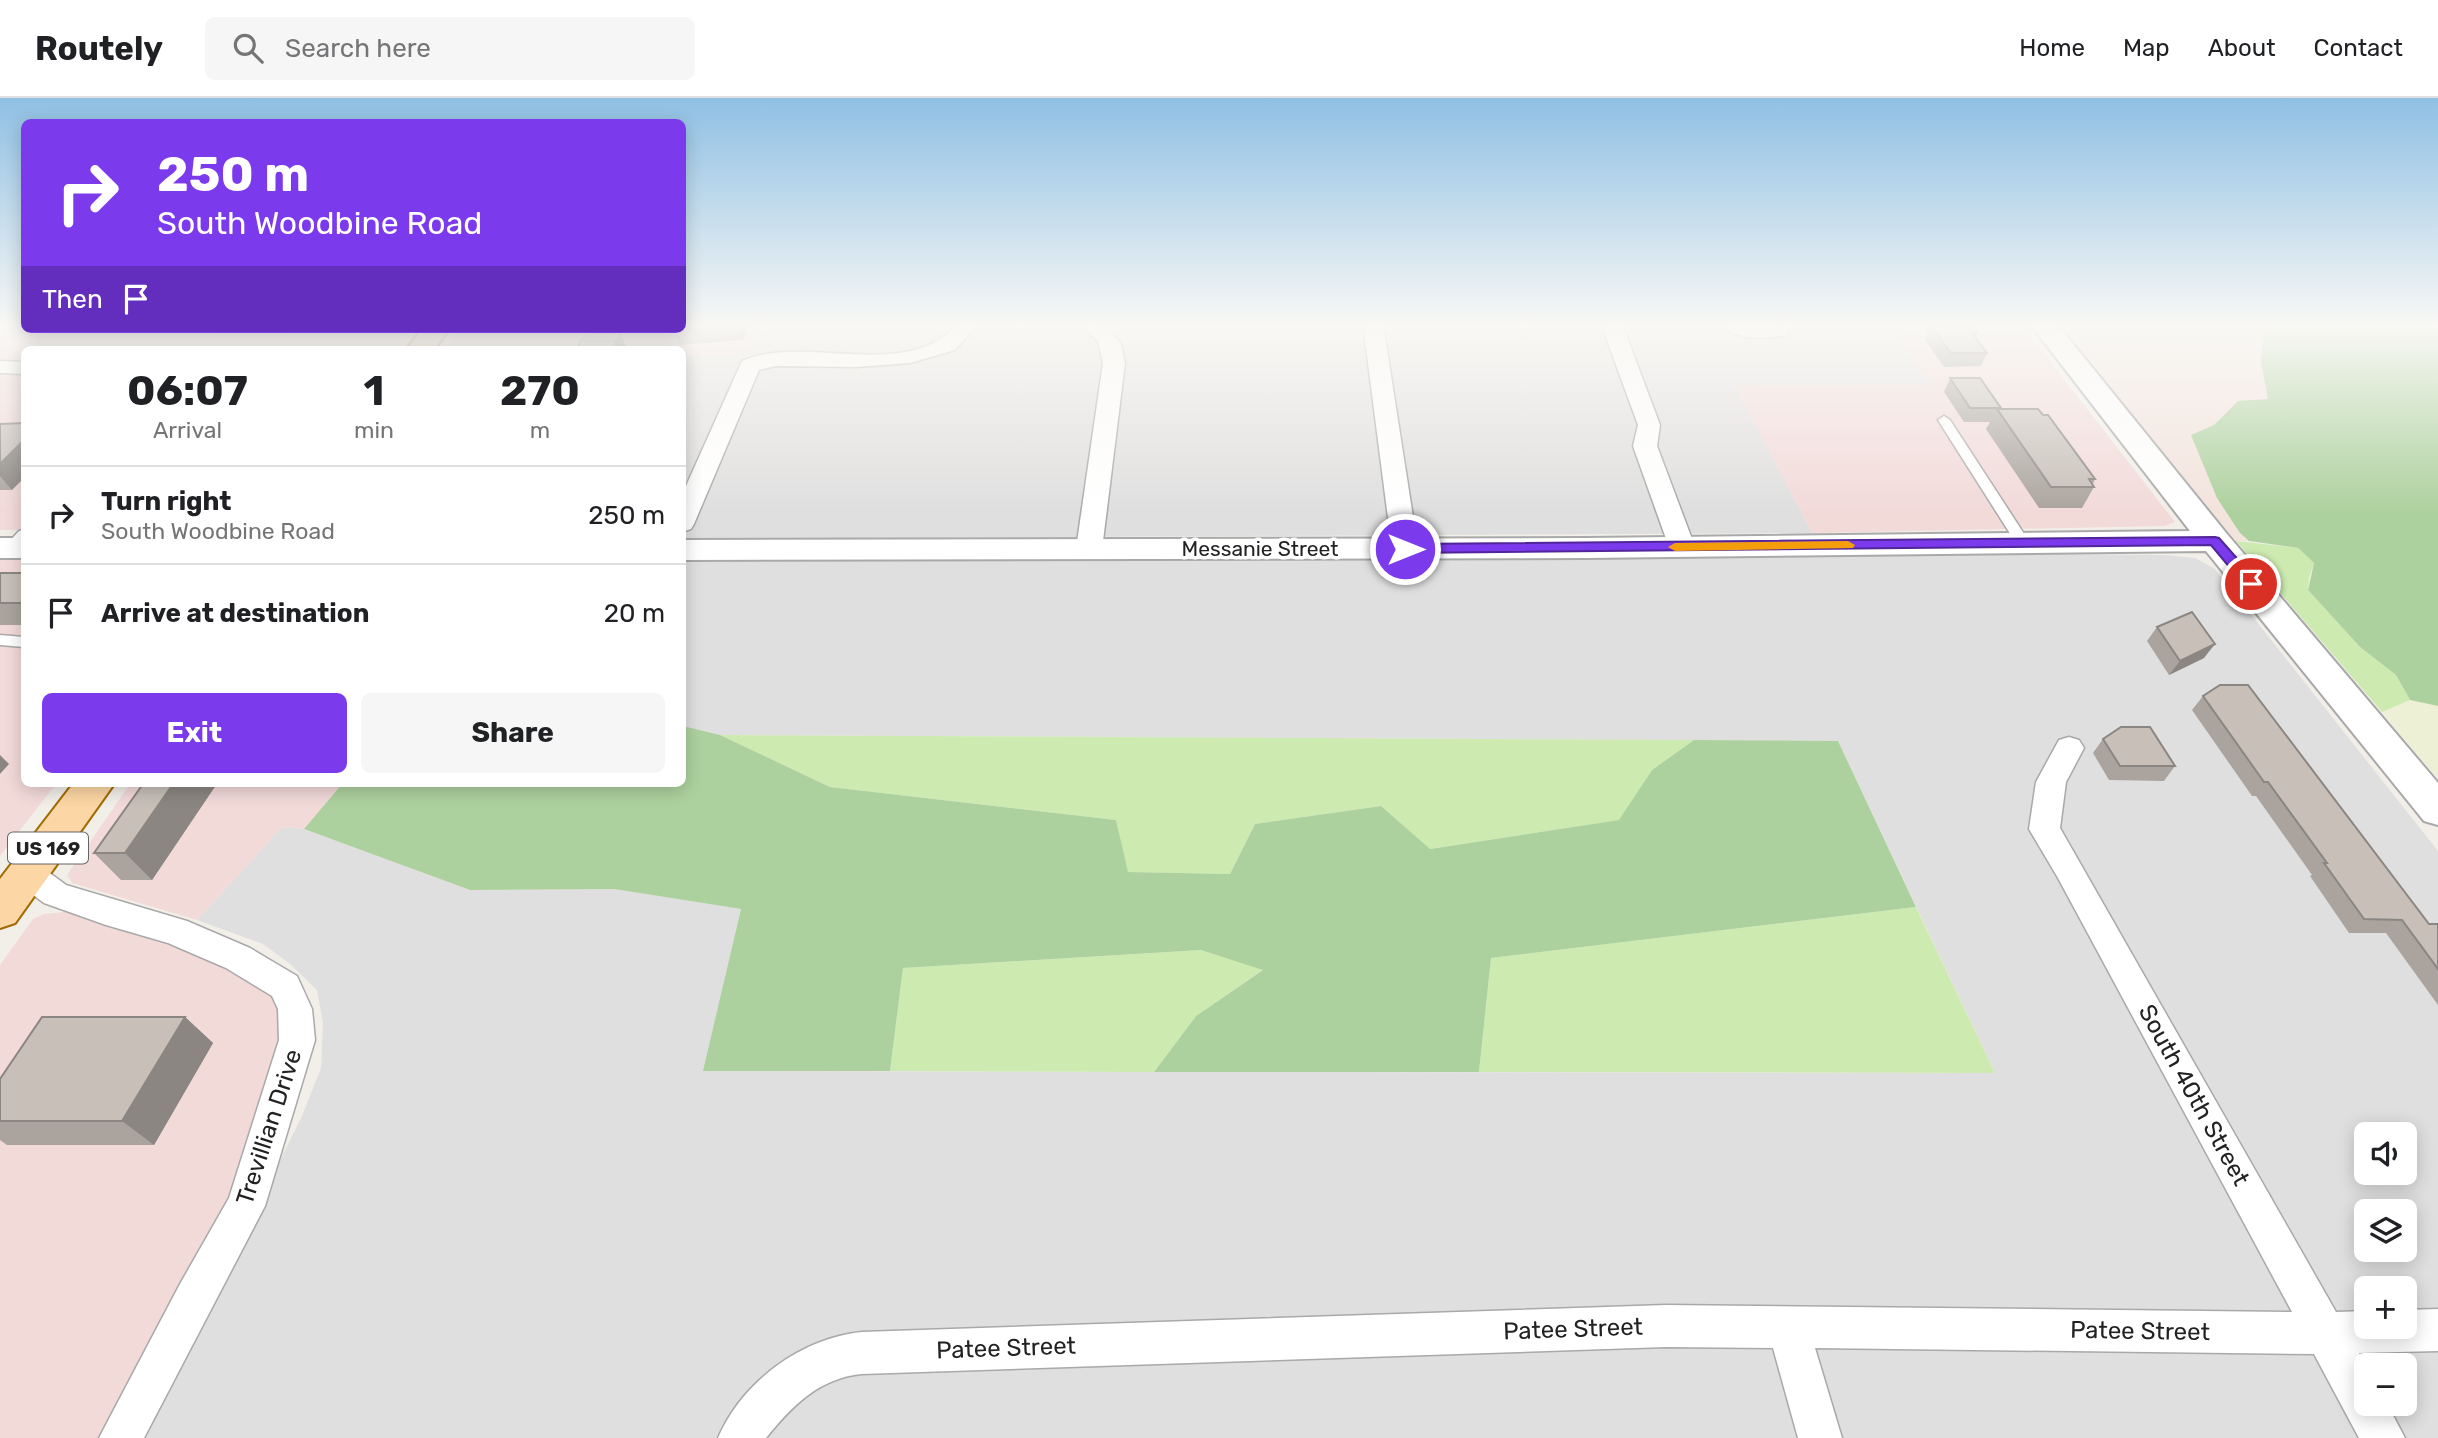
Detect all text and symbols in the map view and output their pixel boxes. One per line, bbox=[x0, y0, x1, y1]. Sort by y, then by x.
search box bbox=[205, 17, 695, 80]
text: Routely bbox=[35, 29, 163, 68]
icon: search bbox=[229, 29, 267, 67]
text: Search here bbox=[285, 33, 431, 64]
text: Home bbox=[2019, 34, 2085, 62]
text: Map bbox=[2123, 34, 2170, 62]
text: About bbox=[2208, 34, 2276, 62]
text: Contact bbox=[2314, 34, 2403, 62]
text: 250 m bbox=[157, 145, 309, 203]
icon: right bbox=[42, 147, 133, 238]
text: South Woodbine Road bbox=[157, 204, 482, 242]
icon: arrive bbox=[117, 280, 155, 318]
text: Then bbox=[42, 284, 103, 315]
text: 06:07 bbox=[127, 366, 248, 416]
text: 1 bbox=[363, 366, 384, 416]
text: 270 bbox=[500, 366, 580, 416]
text: Arrival bbox=[153, 416, 222, 444]
text: min bbox=[354, 416, 394, 444]
text: m bbox=[530, 416, 550, 444]
text: Turn right bbox=[101, 486, 231, 517]
icon: right bbox=[42, 496, 80, 534]
text: 250 m bbox=[588, 500, 665, 531]
position arrow bbox=[1368, 512, 1442, 586]
text: South Woodbine Road bbox=[101, 517, 335, 545]
street label: Messanie Street bbox=[1182, 536, 1338, 561]
pin bbox=[2221, 554, 2281, 614]
icon: arrive bbox=[2232, 565, 2270, 603]
icon: arrive bbox=[42, 594, 80, 632]
text: Arrive at destination bbox=[101, 598, 369, 629]
text: 20 m bbox=[604, 598, 665, 629]
button: Exit bbox=[42, 693, 347, 773]
button: Share bbox=[361, 693, 665, 773]
road number: US 169 bbox=[8, 832, 88, 863]
street label: South 40th Street bbox=[2133, 1000, 2255, 1190]
street label: Trevillian Drive bbox=[231, 1046, 307, 1208]
map controls bbox=[2354, 1122, 2417, 1416]
button: sound bbox=[2354, 1122, 2417, 1185]
button: layers bbox=[2354, 1199, 2417, 1262]
button: + bbox=[2354, 1276, 2417, 1339]
street label: Patee Street bbox=[1503, 1313, 1643, 1345]
street label: Patee Street bbox=[2070, 1316, 2210, 1346]
street label: Patee Street bbox=[936, 1332, 1076, 1364]
button: − bbox=[2354, 1353, 2417, 1416]

